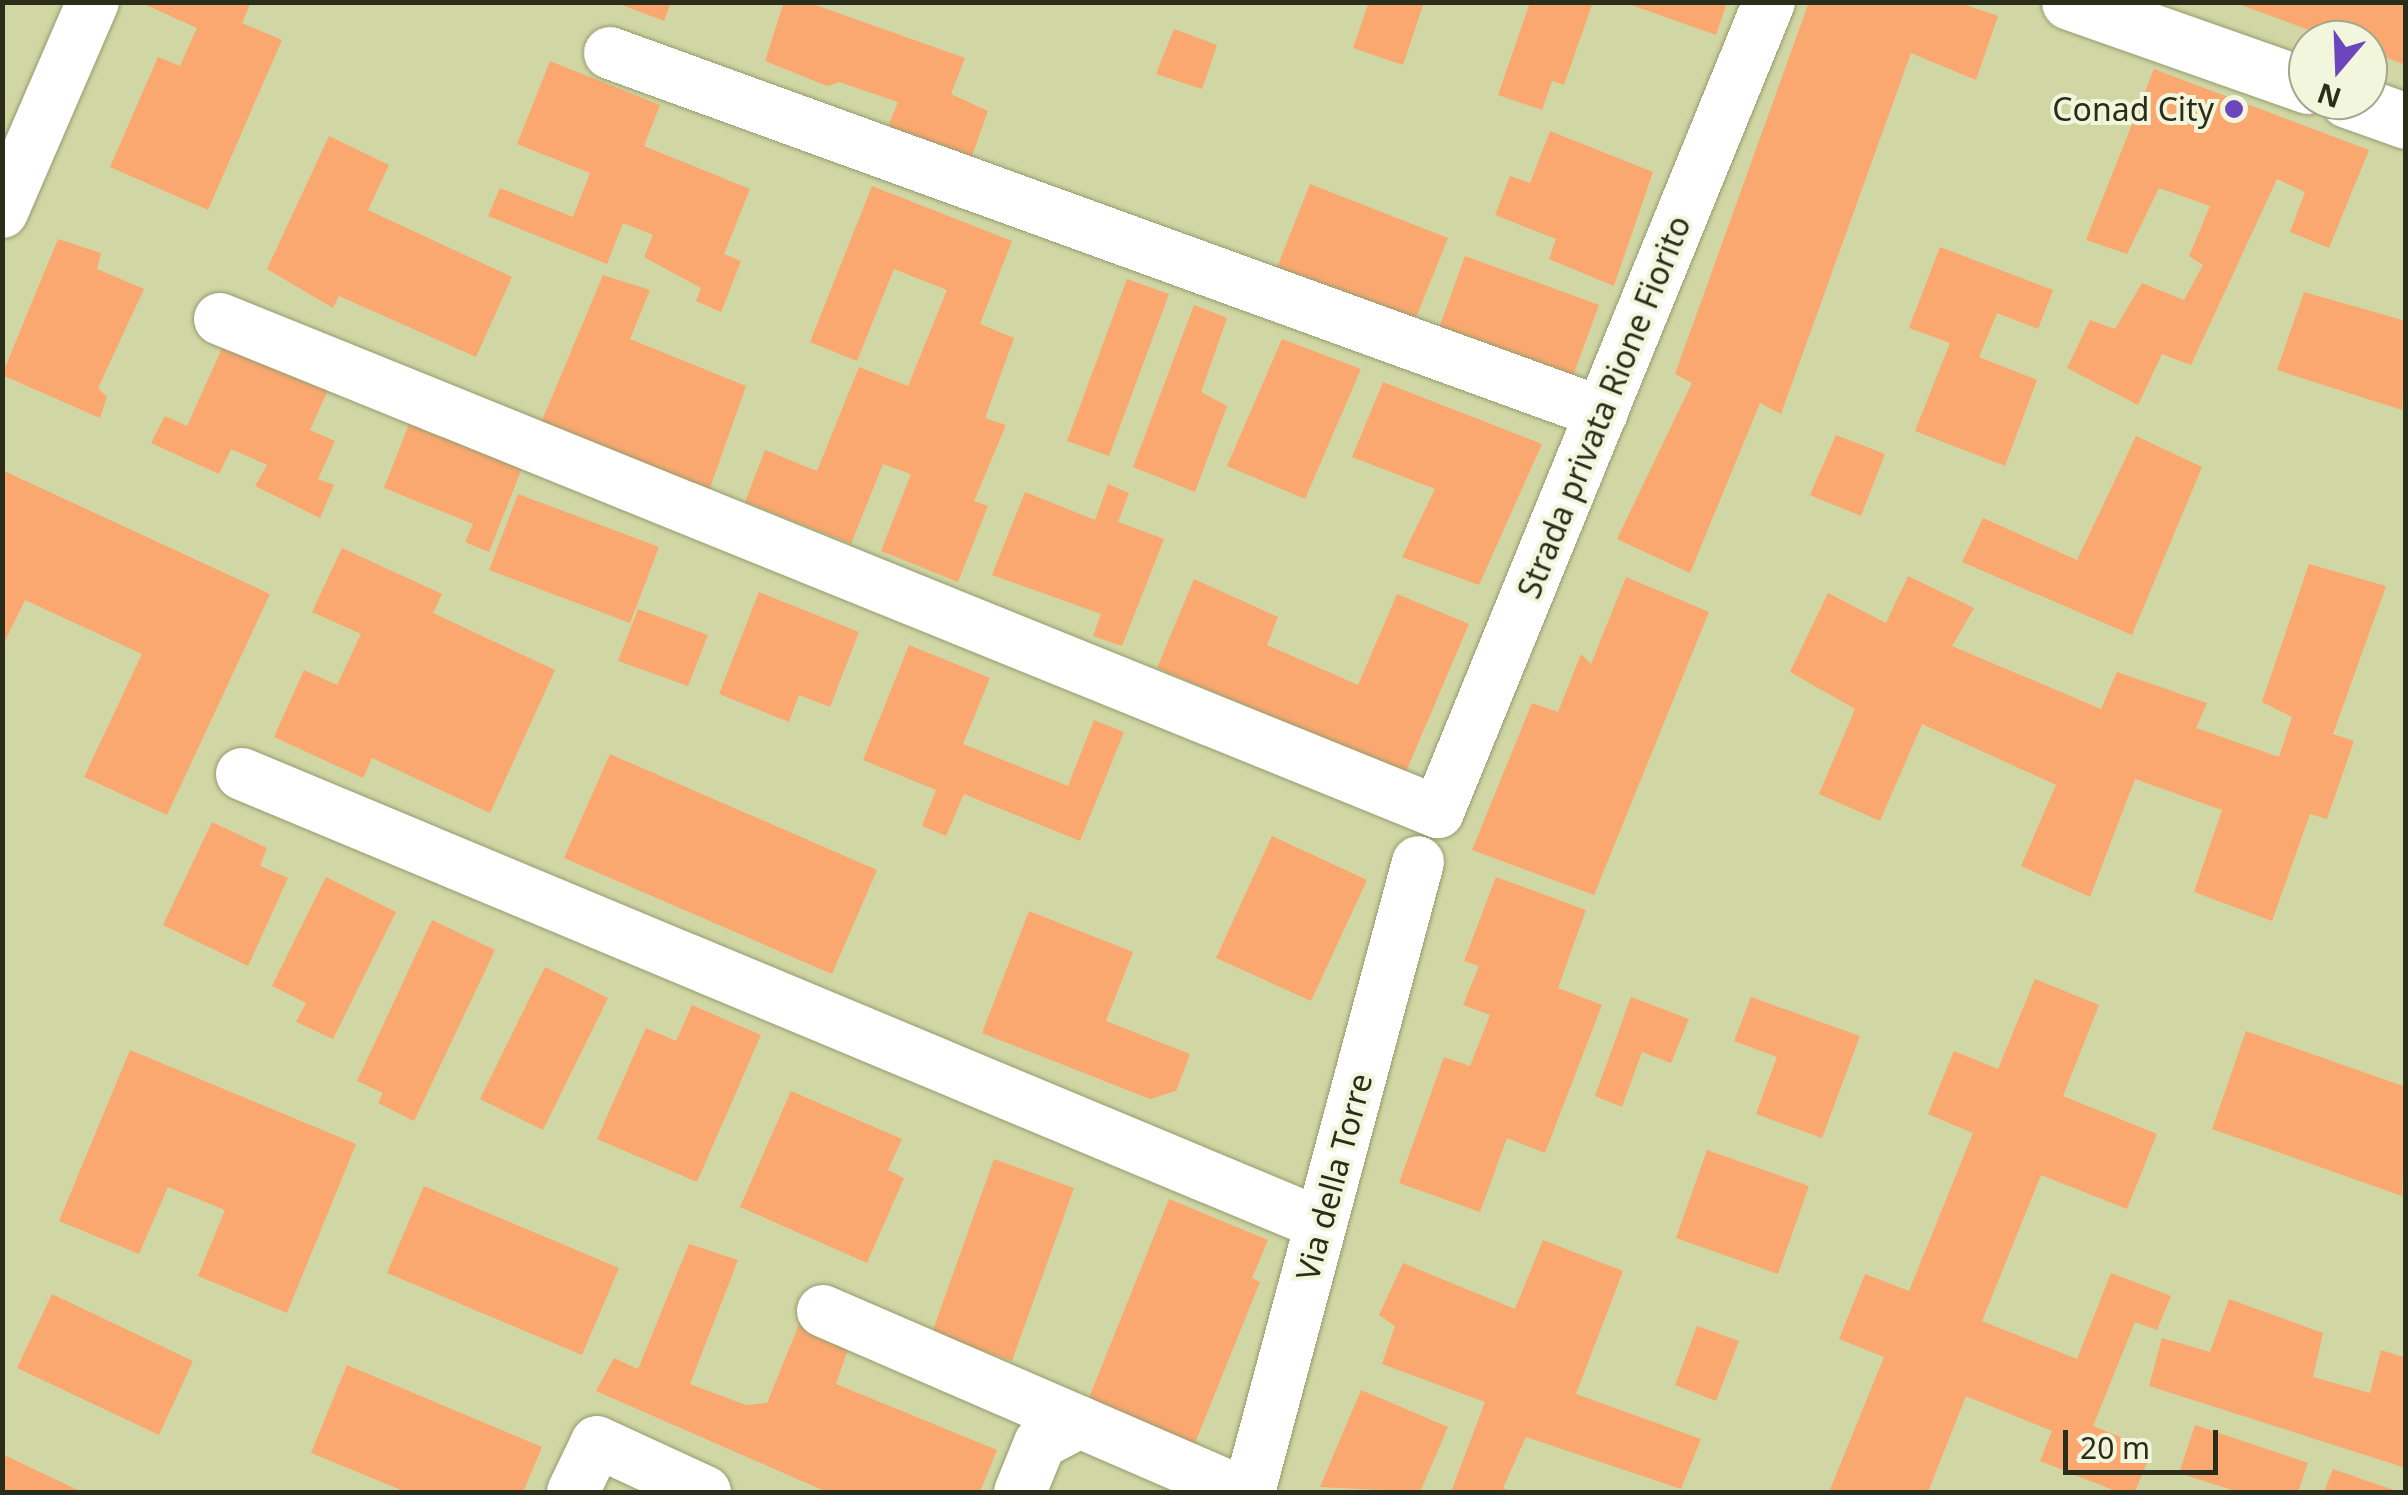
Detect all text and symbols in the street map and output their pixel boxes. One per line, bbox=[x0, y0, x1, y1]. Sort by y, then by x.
north arrow bbox=[2288, 20, 2388, 120]
text: N bbox=[2312, 75, 2346, 118]
place label: Conad City bbox=[2052, 90, 2214, 128]
marker: Conad City bbox=[2223, 98, 2245, 120]
street label: Strada privata Rione Fiorito bbox=[1510, 210, 1698, 604]
street label: Via della Torre bbox=[1288, 1069, 1380, 1285]
scale bar bbox=[2068, 1410, 2223, 1472]
text: 20 m bbox=[2080, 1427, 2150, 1468]

